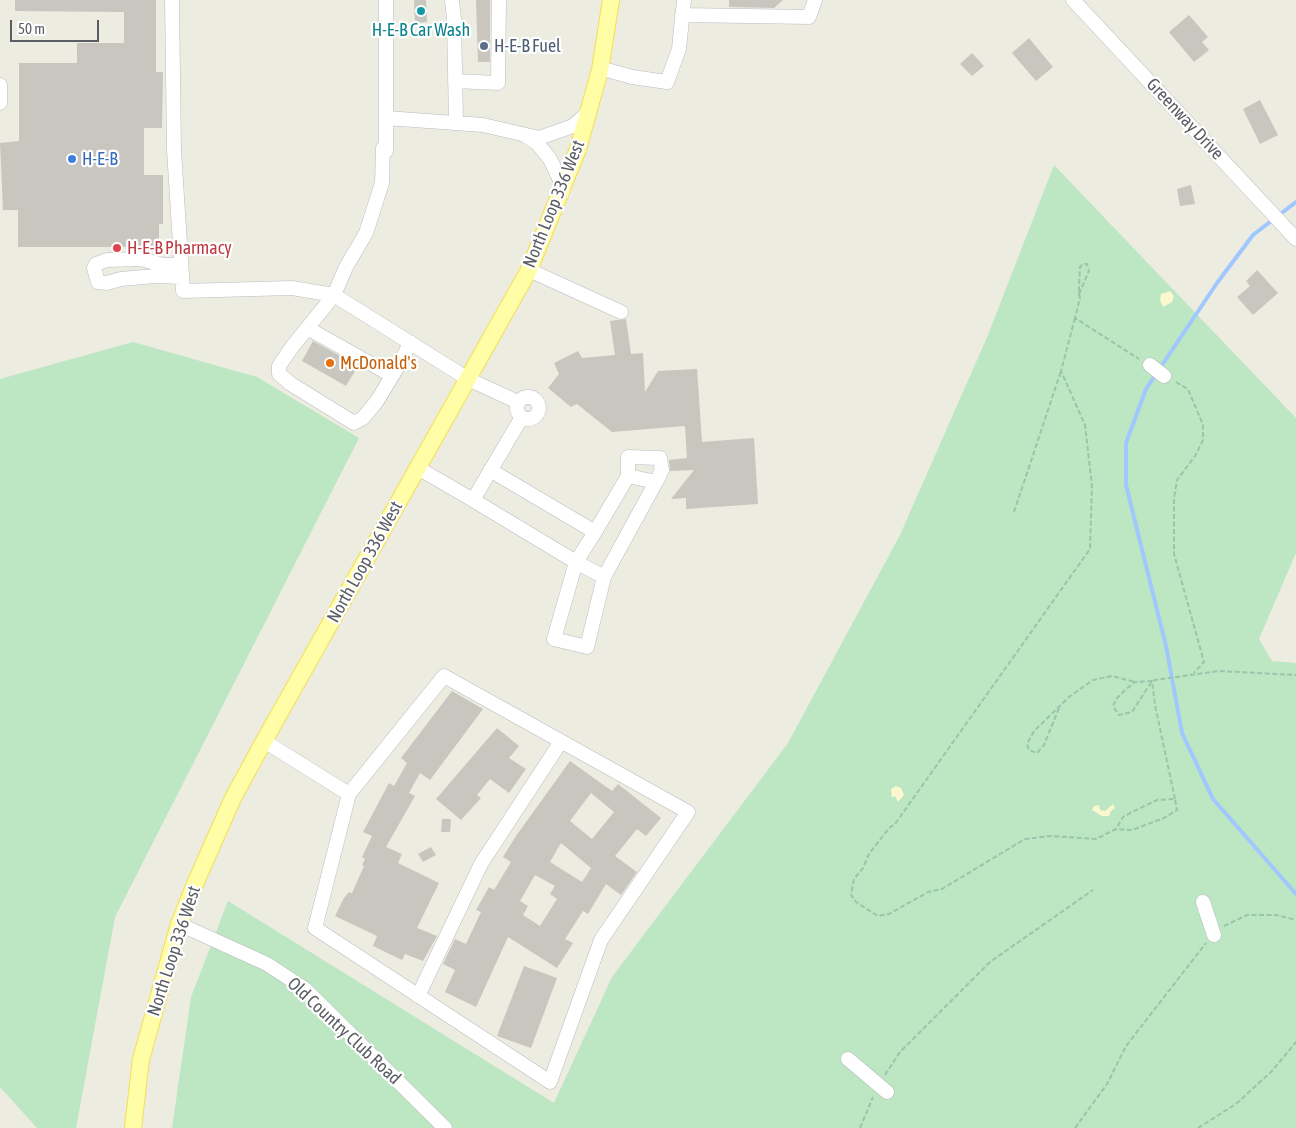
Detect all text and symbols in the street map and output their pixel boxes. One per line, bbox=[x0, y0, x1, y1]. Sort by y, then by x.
marker: H-E-B Car Wash bbox=[415, 5, 427, 17]
scale bar bbox=[12, 10, 101, 42]
place label: H-E-B Car Wash bbox=[372, 19, 470, 41]
text: 50 m bbox=[18, 20, 45, 37]
place label: H-E-B Fuel bbox=[494, 35, 561, 57]
marker: H-E-B Fuel bbox=[478, 40, 490, 52]
street label: Greenway Drive bbox=[1142, 74, 1228, 164]
street label: North Loop 336 West bbox=[519, 137, 589, 271]
place label: H-E-B bbox=[82, 148, 118, 170]
marker: H-E-B bbox=[66, 153, 78, 165]
place label: H-E-B Pharmacy bbox=[127, 237, 232, 259]
marker: H-E-B Pharmacy bbox=[111, 242, 123, 254]
place label: McDonald's bbox=[340, 352, 417, 374]
marker: McDonald's bbox=[324, 357, 336, 369]
street label: North Loop 336 West bbox=[323, 497, 407, 627]
street label: North Loop 336 West bbox=[143, 883, 205, 1019]
street label: Old Country Club Road bbox=[283, 973, 405, 1089]

